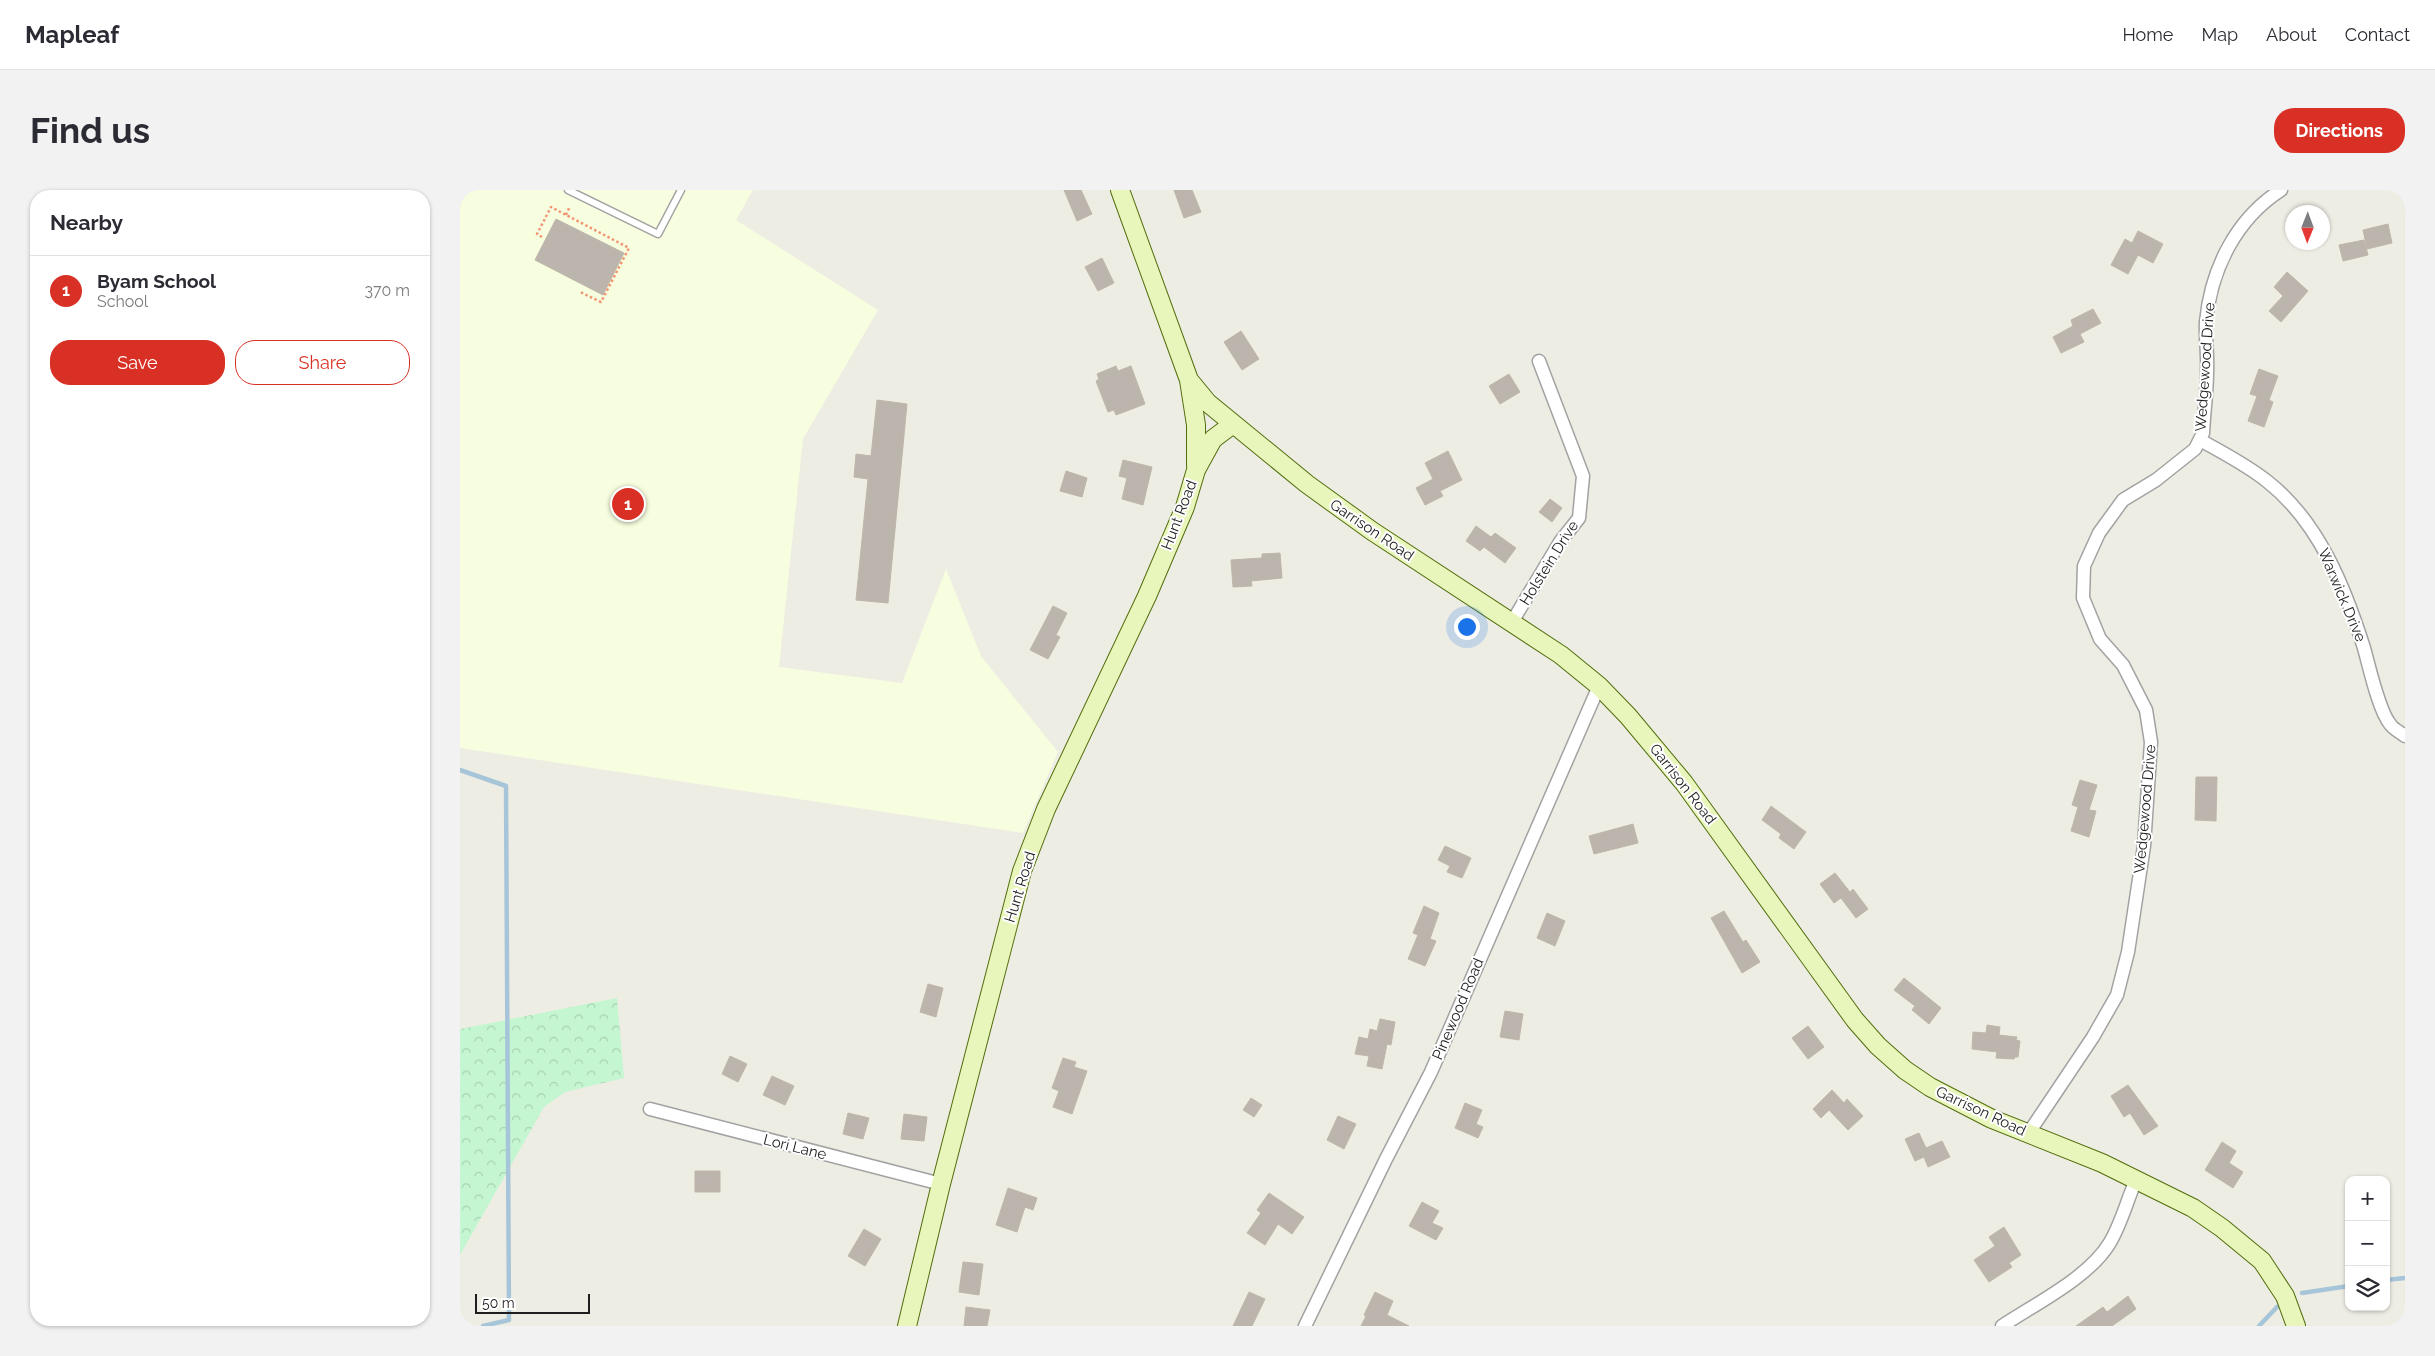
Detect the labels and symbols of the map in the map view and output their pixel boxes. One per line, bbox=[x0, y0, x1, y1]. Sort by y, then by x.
north arrow bbox=[2285, 205, 2330, 250]
street label: Wedgewood Drive bbox=[2192, 302, 2219, 432]
street label: Hunt Road bbox=[1157, 477, 1201, 553]
pin: 1 bbox=[612, 485, 644, 523]
street label: Garrison Road bbox=[1327, 495, 1417, 565]
street label: Holstein Drive bbox=[1516, 517, 1582, 609]
street label: Warwick Drive bbox=[2314, 546, 2370, 645]
your location bbox=[1454, 614, 1480, 640]
street label: Garrison Road bbox=[1646, 740, 1720, 828]
street label: Wedgewood Drive bbox=[2130, 744, 2160, 874]
street label: Hunt Road bbox=[1001, 849, 1039, 925]
street label: Pinewood Road bbox=[1428, 955, 1488, 1063]
street label: Garrison Road bbox=[1933, 1082, 2029, 1140]
street label: Lori Lane bbox=[762, 1130, 829, 1164]
scale bar bbox=[475, 1291, 590, 1314]

